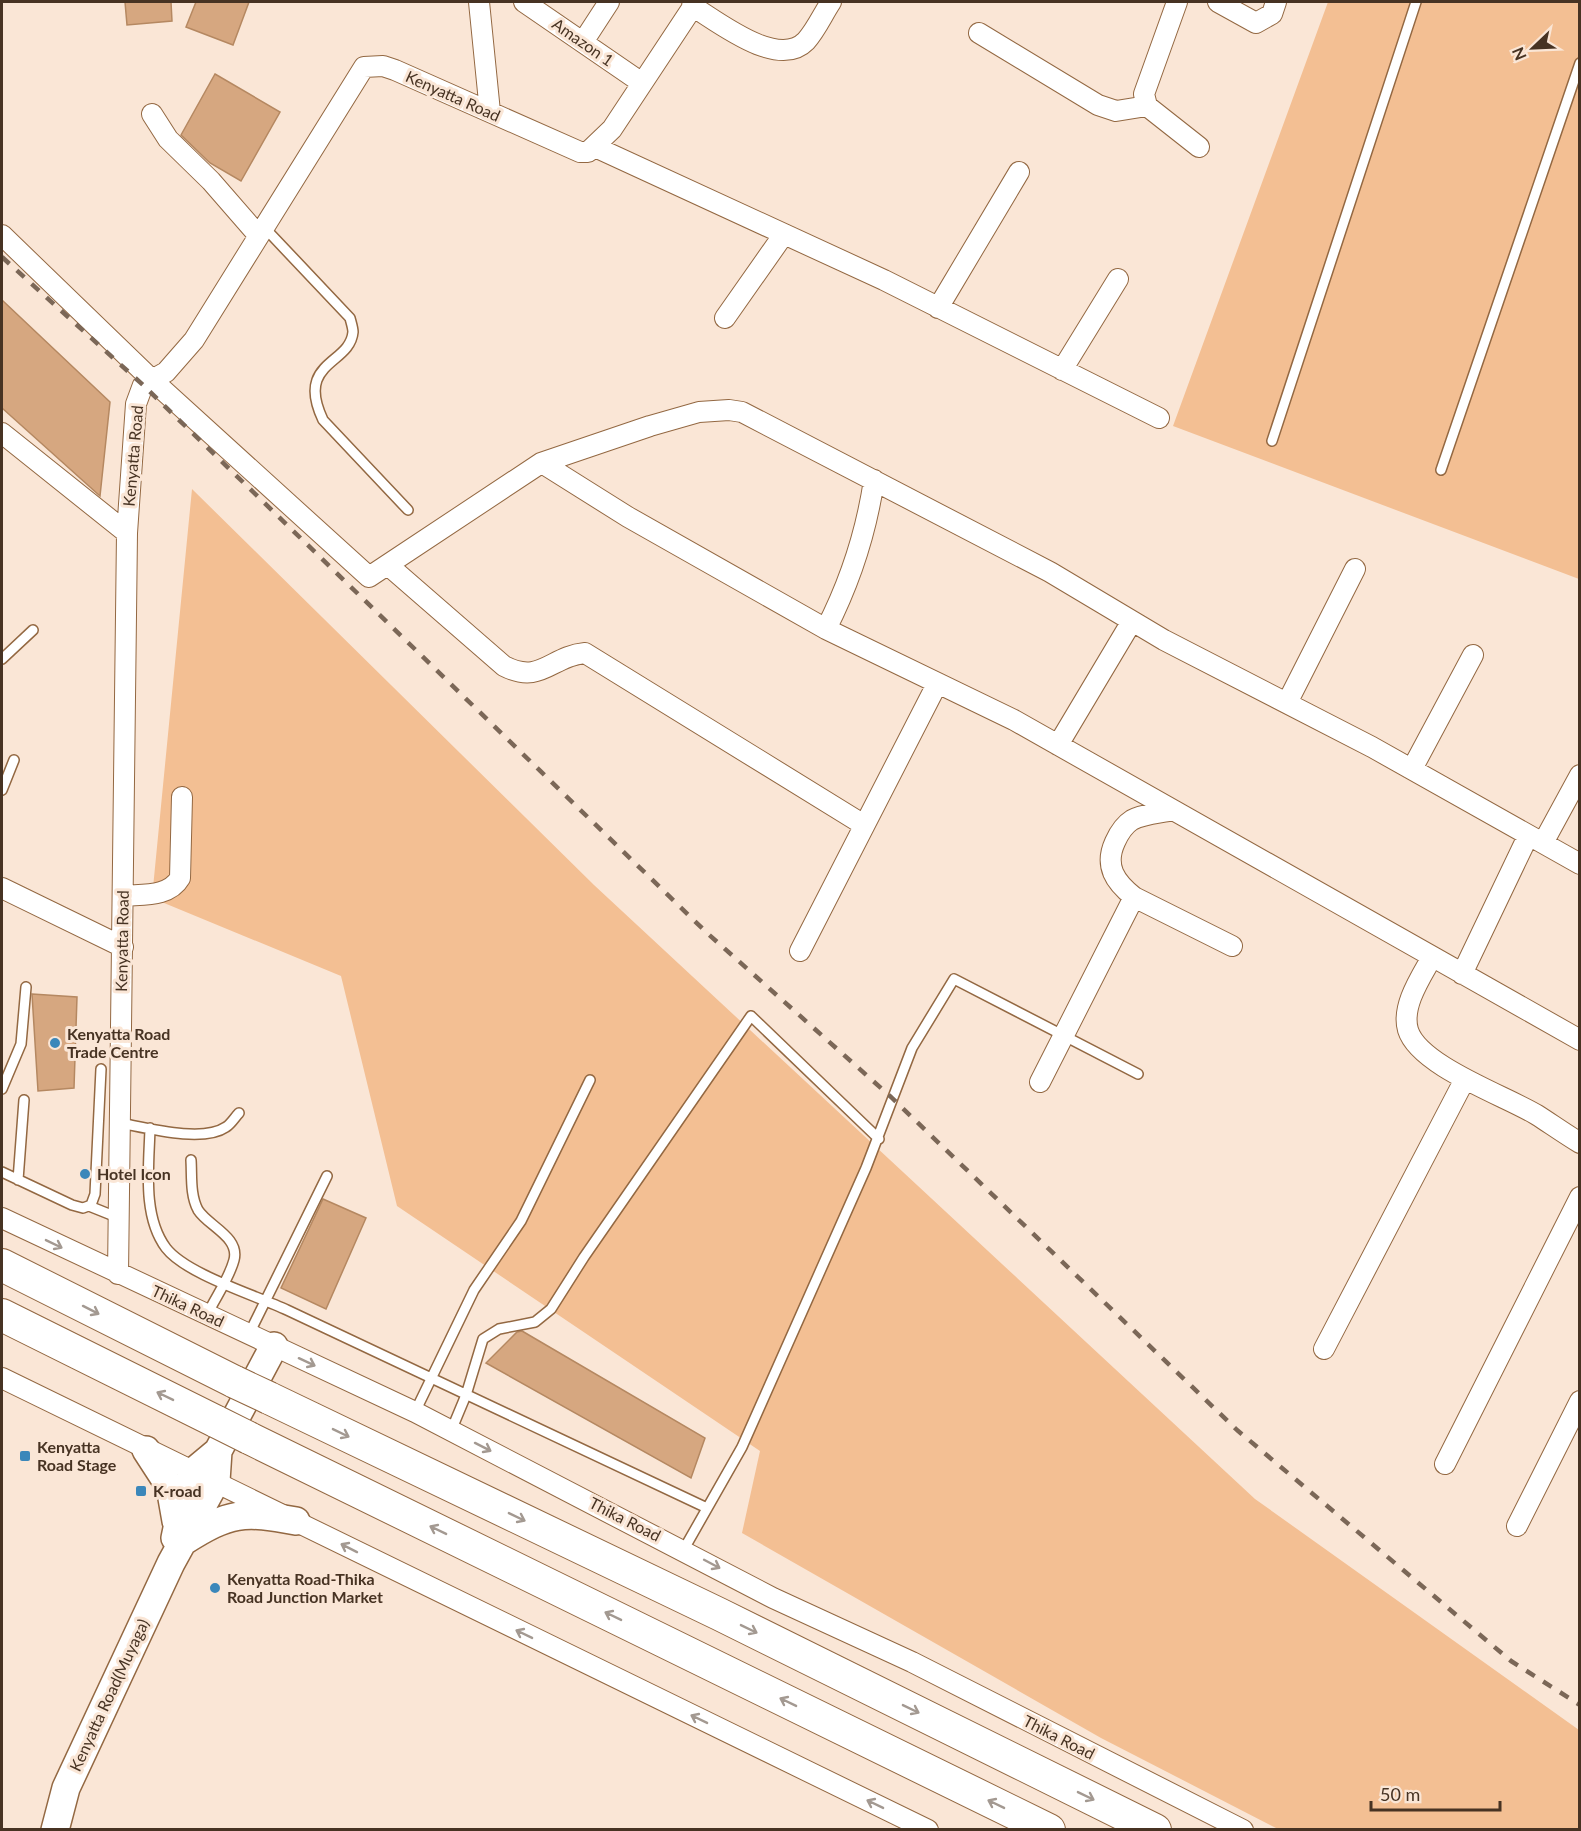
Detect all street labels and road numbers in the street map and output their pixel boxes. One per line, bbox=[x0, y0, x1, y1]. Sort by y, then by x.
street label: Amazon 1 bbox=[549, 14, 618, 70]
street label: Kenyatta Road bbox=[403, 66, 503, 125]
street label: Kenyatta Road bbox=[119, 405, 146, 507]
street label: Kenyatta Road bbox=[111, 890, 132, 992]
street label: Thika Road bbox=[149, 1281, 227, 1331]
street label: Thika Road bbox=[586, 1492, 664, 1545]
street label: Kenyatta Road(Muyaga) bbox=[65, 1616, 152, 1774]
street label: Thika Road bbox=[1020, 1710, 1098, 1763]

